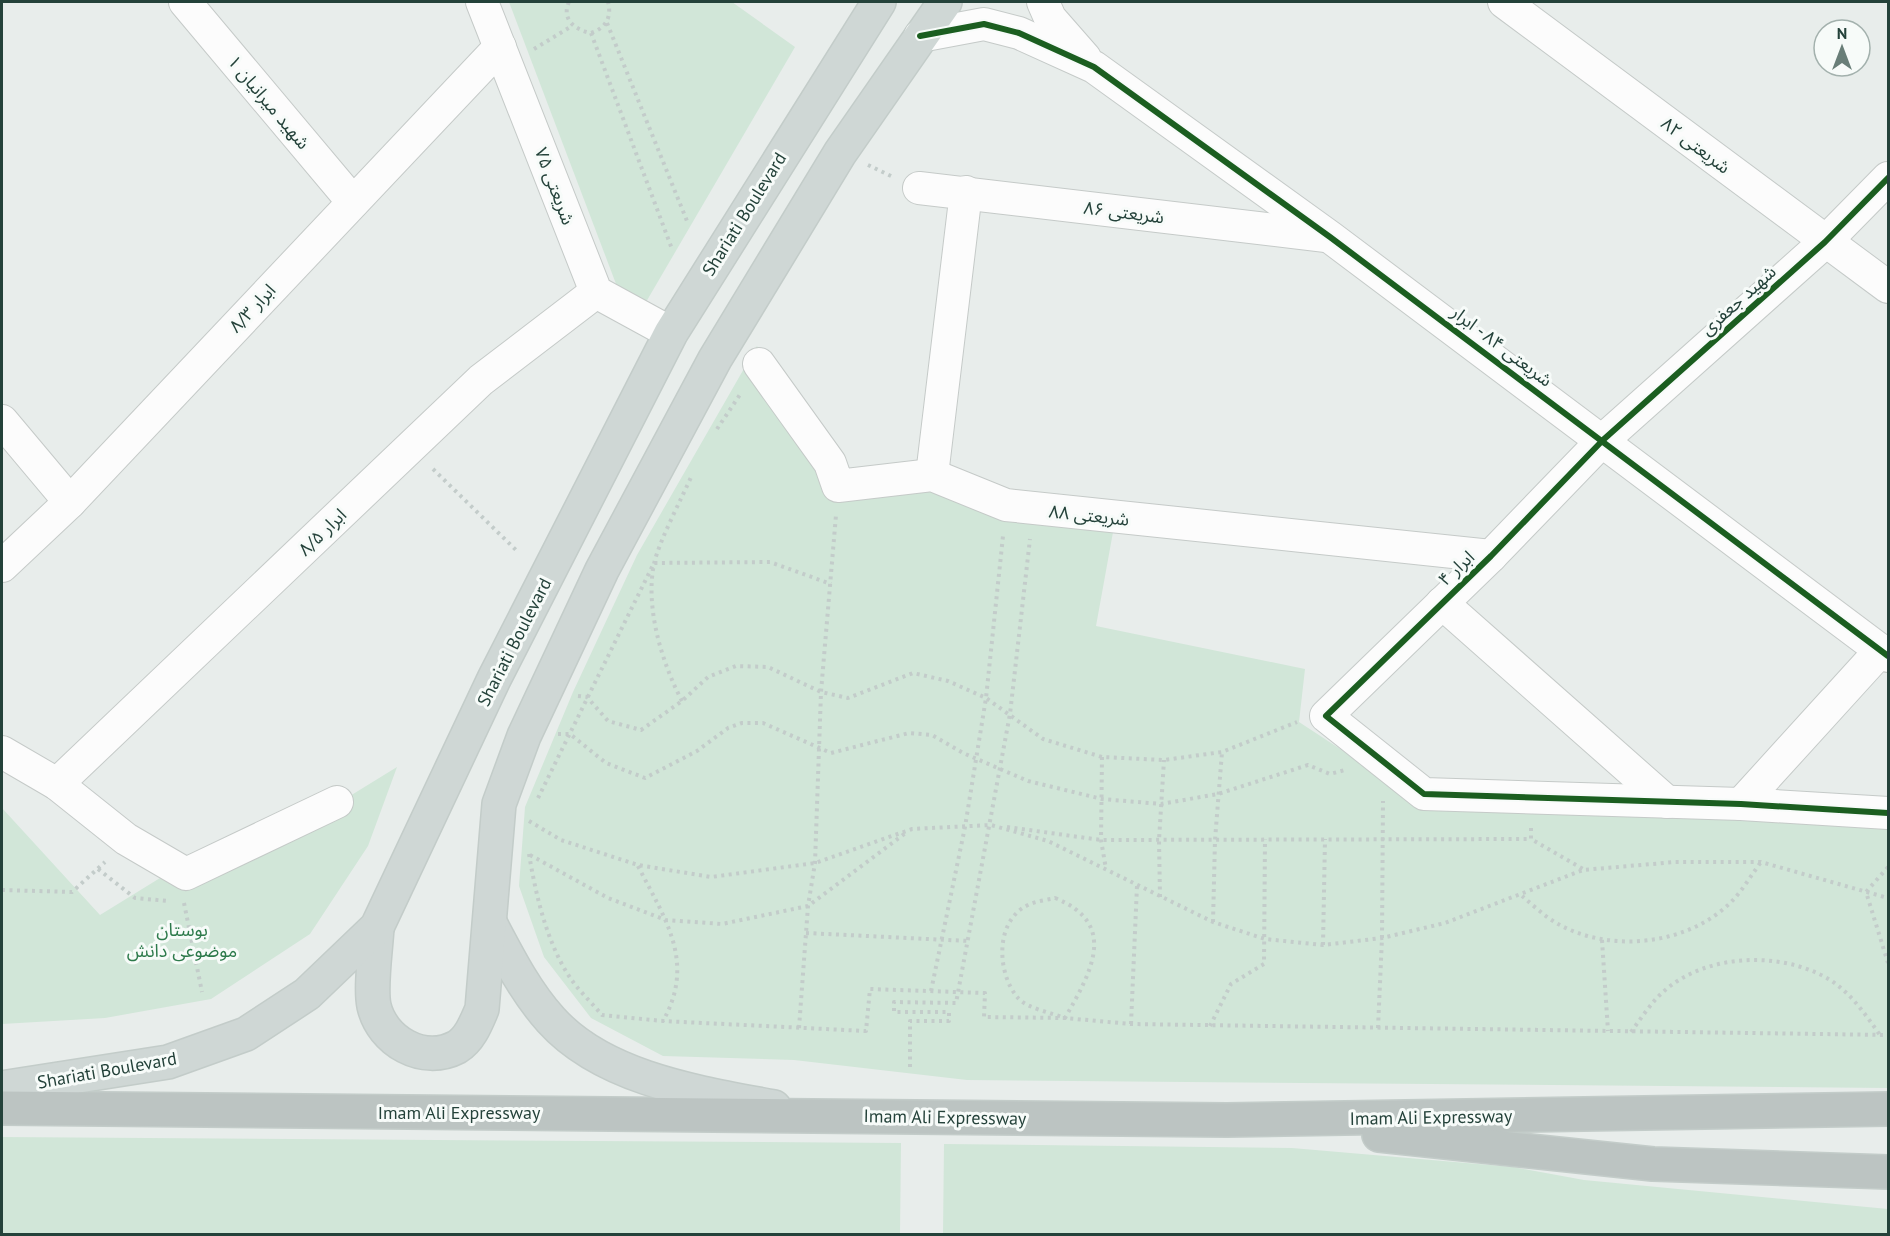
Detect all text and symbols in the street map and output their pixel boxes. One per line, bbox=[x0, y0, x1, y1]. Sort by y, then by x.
north arrow bbox=[1812, 18, 1872, 78]
text: N bbox=[1837, 23, 1847, 43]
street label: شهید میرانیان ۱ bbox=[223, 50, 315, 154]
street label: شریعتی ۸۲ bbox=[1657, 111, 1735, 179]
street label: شریعتی ۷۵ bbox=[530, 144, 580, 228]
street label: Shariati Boulevard bbox=[697, 148, 791, 280]
street label: شریعتی ۸۶ bbox=[1082, 196, 1166, 228]
street label: شهید جعفری bbox=[1695, 260, 1781, 340]
street label: ابرار ۸/۳ bbox=[224, 279, 280, 337]
street label: شریعتی ۸۴ - ابرار bbox=[1446, 300, 1557, 392]
street label: شریعتی ۸۸ bbox=[1048, 499, 1130, 531]
street label: ابرار ۸/۵ bbox=[293, 503, 351, 561]
street label: ابرار ۴ bbox=[1433, 545, 1479, 591]
street label: Shariati Boulevard bbox=[472, 574, 556, 710]
park label: بوستان موضوعی دانش bbox=[127, 918, 237, 962]
street label: Shariati Boulevard bbox=[35, 1046, 179, 1094]
street label: Imam Ali Expressway bbox=[378, 1101, 541, 1124]
street label: Imam Ali Expressway bbox=[863, 1104, 1027, 1130]
street label: Imam Ali Expressway bbox=[1349, 1104, 1513, 1130]

